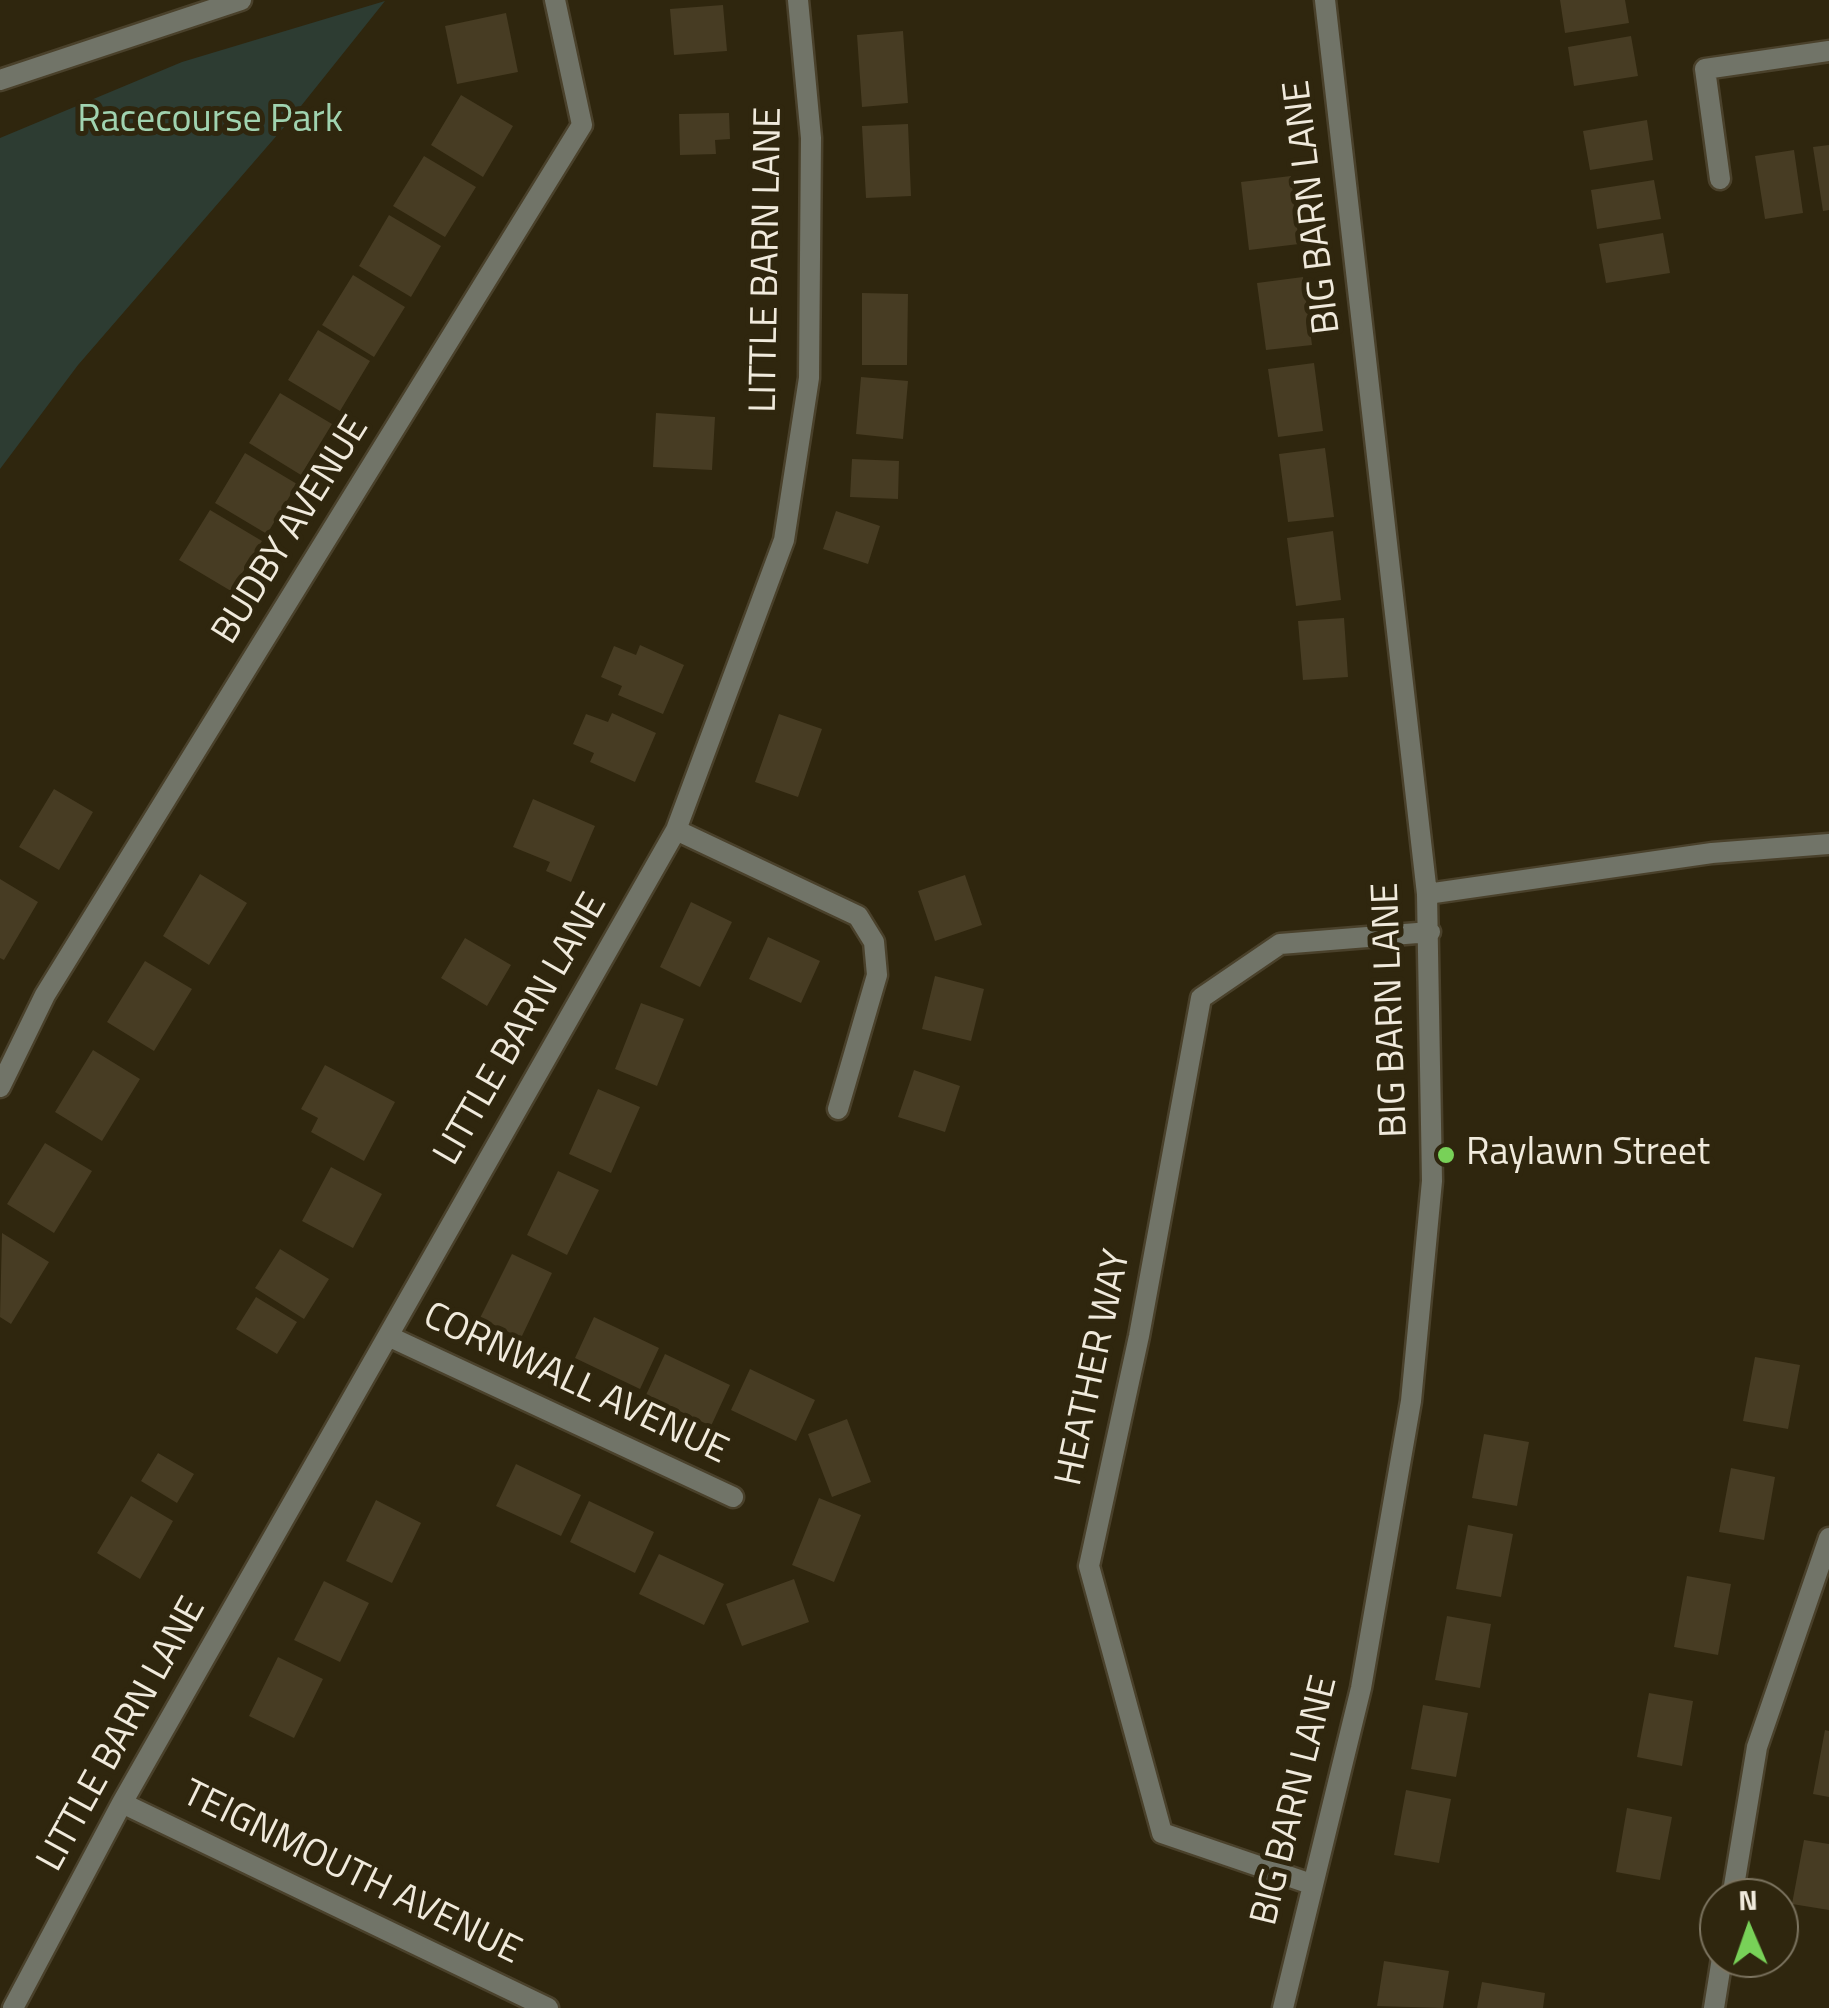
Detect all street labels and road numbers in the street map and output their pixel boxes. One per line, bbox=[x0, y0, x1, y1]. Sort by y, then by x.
street label: BIG BARN LANE bbox=[1276, 78, 1352, 336]
street label: LITTLE BARN LANE bbox=[743, 107, 793, 413]
street label: BUDBY AVENUE bbox=[204, 409, 380, 653]
street label: BIG BARN LANE bbox=[1365, 882, 1419, 1138]
street label: LITTLE BARN LANE bbox=[426, 886, 618, 1174]
street label: HEATHER WAY bbox=[1048, 1246, 1142, 1490]
street label: CORNWALL AVENUE bbox=[416, 1294, 734, 1476]
street label: LITTLE BARN LANE bbox=[29, 1590, 217, 1880]
street label: BIG BARN LANE bbox=[1243, 1672, 1349, 1930]
street label: TEIGNMOUTH AVENUE bbox=[174, 1772, 528, 1976]

